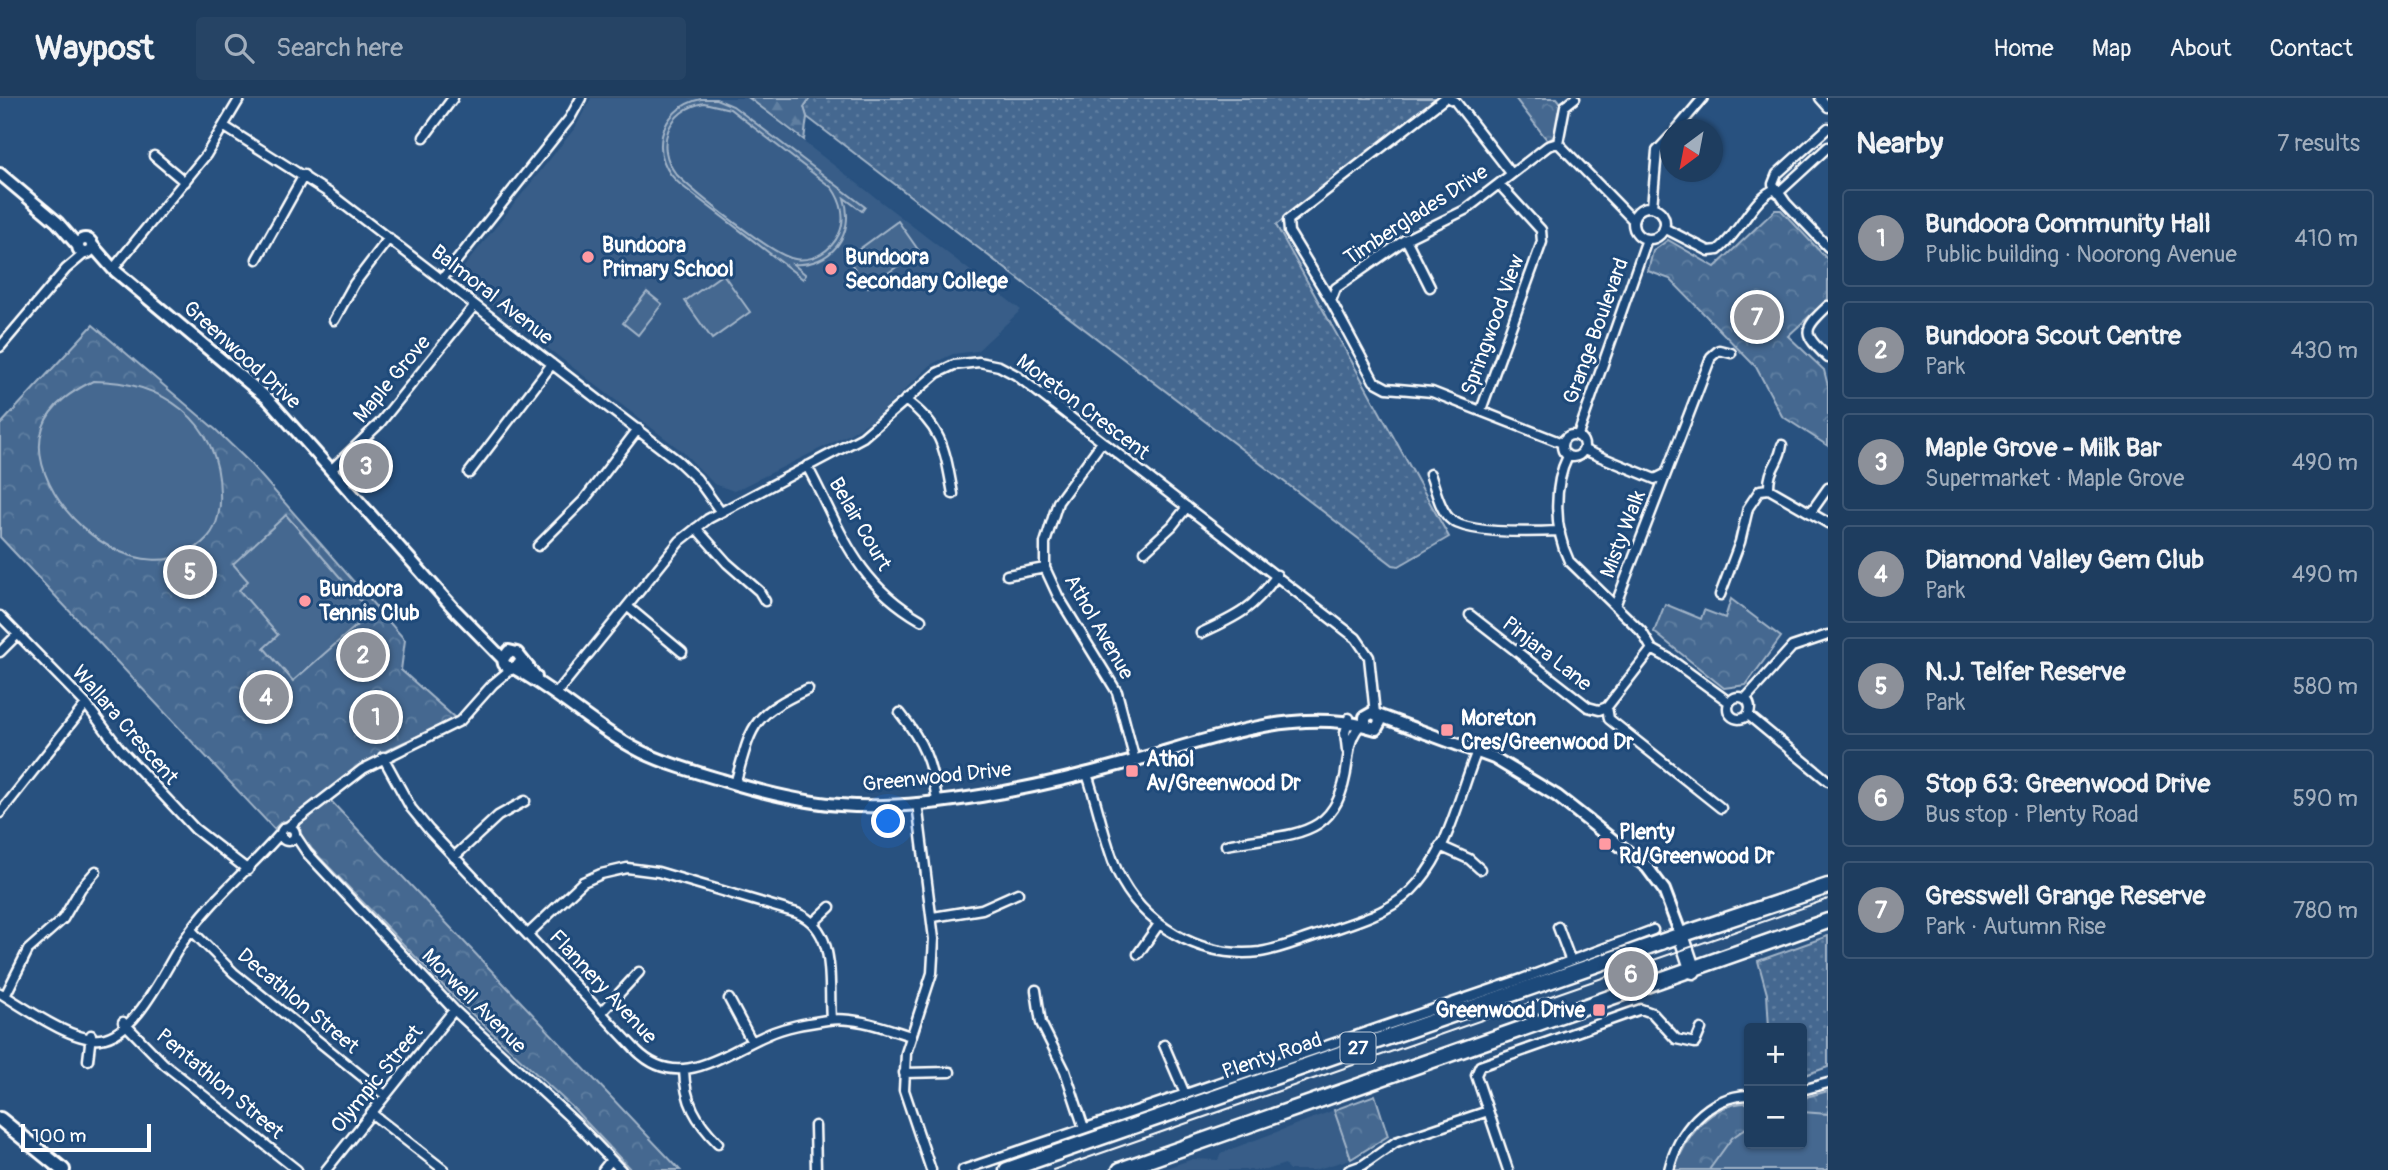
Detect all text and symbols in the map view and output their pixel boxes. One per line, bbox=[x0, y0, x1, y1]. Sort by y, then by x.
search box bbox=[196, 17, 686, 80]
text: Waypost bbox=[35, 28, 154, 69]
icon: search bbox=[220, 29, 258, 67]
text: Search here bbox=[276, 32, 403, 64]
text: Home bbox=[1993, 34, 2054, 63]
text: Map bbox=[2092, 34, 2132, 63]
text: About bbox=[2170, 34, 2232, 63]
text: Contact bbox=[2270, 34, 2353, 63]
north arrow bbox=[1660, 119, 1723, 182]
text: Nearby bbox=[1856, 125, 1943, 162]
text: 7 results bbox=[2277, 129, 2360, 158]
street label: Timberglades Drive bbox=[1339, 158, 1494, 272]
text: Bundoora Community Hall bbox=[1925, 208, 2211, 240]
text: 1 bbox=[1877, 224, 1886, 253]
text: 410 m bbox=[2295, 224, 2358, 253]
place label: Bundoora Primary School bbox=[602, 232, 734, 283]
street label: Balmoral Avenue bbox=[425, 239, 559, 352]
text: Public building · Noorong Avenue bbox=[1925, 240, 2237, 269]
place label: Bundoora Secondary College bbox=[845, 244, 1008, 295]
marker: Bundoora Primary School bbox=[580, 249, 596, 265]
street label: Springwood View bbox=[1455, 251, 1531, 399]
street label: Grange Boulevard bbox=[1557, 254, 1635, 408]
marker: Bundoora Secondary College bbox=[823, 261, 839, 277]
pin: 7 bbox=[1734, 291, 1780, 343]
street label: Greenwood Drive bbox=[177, 295, 307, 416]
text: Bundoora Scout Centre bbox=[1925, 320, 2181, 352]
street label: Maple Grove bbox=[347, 329, 437, 429]
text: 2 bbox=[1875, 336, 1887, 365]
text: 430 m bbox=[2291, 336, 2358, 365]
street label: Moreton Crescent bbox=[1011, 348, 1156, 466]
text: Park bbox=[1925, 352, 1965, 381]
text: Maple Grove - Milk Bar bbox=[1925, 432, 2162, 464]
pin: 3 bbox=[343, 440, 389, 492]
text: 3 bbox=[1875, 448, 1887, 477]
text: 490 m bbox=[2292, 448, 2358, 477]
text: Supermarket · Maple Grove bbox=[1925, 464, 2184, 493]
street label: Belair Court bbox=[822, 472, 898, 576]
street label: Misty Walk bbox=[1594, 486, 1652, 582]
text: Diamond Valley Gem Club bbox=[1925, 544, 2204, 576]
pin: 5 bbox=[167, 546, 213, 598]
text: 4 bbox=[1874, 560, 1888, 589]
text: 490 m bbox=[2292, 560, 2358, 589]
street label: Athol Avenue bbox=[1058, 569, 1140, 685]
place label: Bundoora Tennis Club bbox=[318, 576, 420, 627]
text: Park bbox=[1925, 576, 1965, 605]
marker: Bundoora Tennis Club bbox=[297, 593, 313, 609]
street label: Pinjara Lane bbox=[1497, 611, 1598, 698]
pin: 2 bbox=[340, 629, 386, 681]
text: N.J. Telfer Reserve bbox=[1925, 656, 2126, 688]
street label: Wallara Crescent bbox=[66, 660, 185, 791]
pin: 4 bbox=[243, 671, 289, 723]
text: 5 bbox=[1875, 672, 1887, 701]
text: 580 m bbox=[2293, 672, 2358, 701]
text: Park bbox=[1925, 688, 1965, 717]
pin: 1 bbox=[353, 691, 399, 743]
place label: Moreton Cres/Greenwood Dr bbox=[1461, 705, 1634, 756]
marker: Moreton Cres/Greenwood Dr bbox=[1439, 722, 1455, 738]
place label: Athol Av/Greenwood Dr bbox=[1146, 746, 1301, 797]
street label: Greenwood Drive bbox=[861, 756, 1013, 798]
marker: Athol Av/Greenwood Dr bbox=[1124, 763, 1140, 779]
text: Stop 63: Greenwood Drive bbox=[1925, 768, 2210, 800]
text: 6 bbox=[1874, 784, 1888, 813]
text: 590 m bbox=[2293, 784, 2358, 813]
text: Bus stop · Plenty Road bbox=[1925, 800, 2139, 829]
your location bbox=[871, 804, 905, 838]
place label: Plenty Rd/Greenwood Dr bbox=[1619, 819, 1775, 870]
marker: Plenty Rd/Greenwood Dr bbox=[1597, 836, 1613, 852]
text: Gresswell Grange Reserve bbox=[1925, 880, 2206, 912]
text: 7 bbox=[1875, 896, 1887, 925]
text: 780 m bbox=[2293, 896, 2358, 925]
text: Park · Autumn Rise bbox=[1925, 912, 2106, 941]
street label: Flannery Avenue bbox=[543, 924, 663, 1050]
street label: Decathlon Street bbox=[231, 942, 365, 1060]
street label: Morwell Avenue bbox=[416, 943, 533, 1060]
pin: 6 bbox=[1608, 948, 1654, 1000]
place label: Greenwood Drive bbox=[1435, 997, 1586, 1024]
marker: Greenwood Drive bbox=[1591, 1002, 1607, 1018]
street label: Olympic Street bbox=[325, 1019, 429, 1139]
street label: Pentathlon Street bbox=[151, 1023, 290, 1146]
map controls bbox=[1744, 1023, 1807, 1149]
button: + bbox=[1744, 1023, 1807, 1086]
street label: Plenty Road bbox=[1219, 1026, 1325, 1086]
road number: 27 bbox=[1340, 1032, 1376, 1064]
button: − bbox=[1744, 1086, 1807, 1149]
scale bar bbox=[21, 1121, 150, 1153]
text: 100 m bbox=[32, 1124, 86, 1148]

